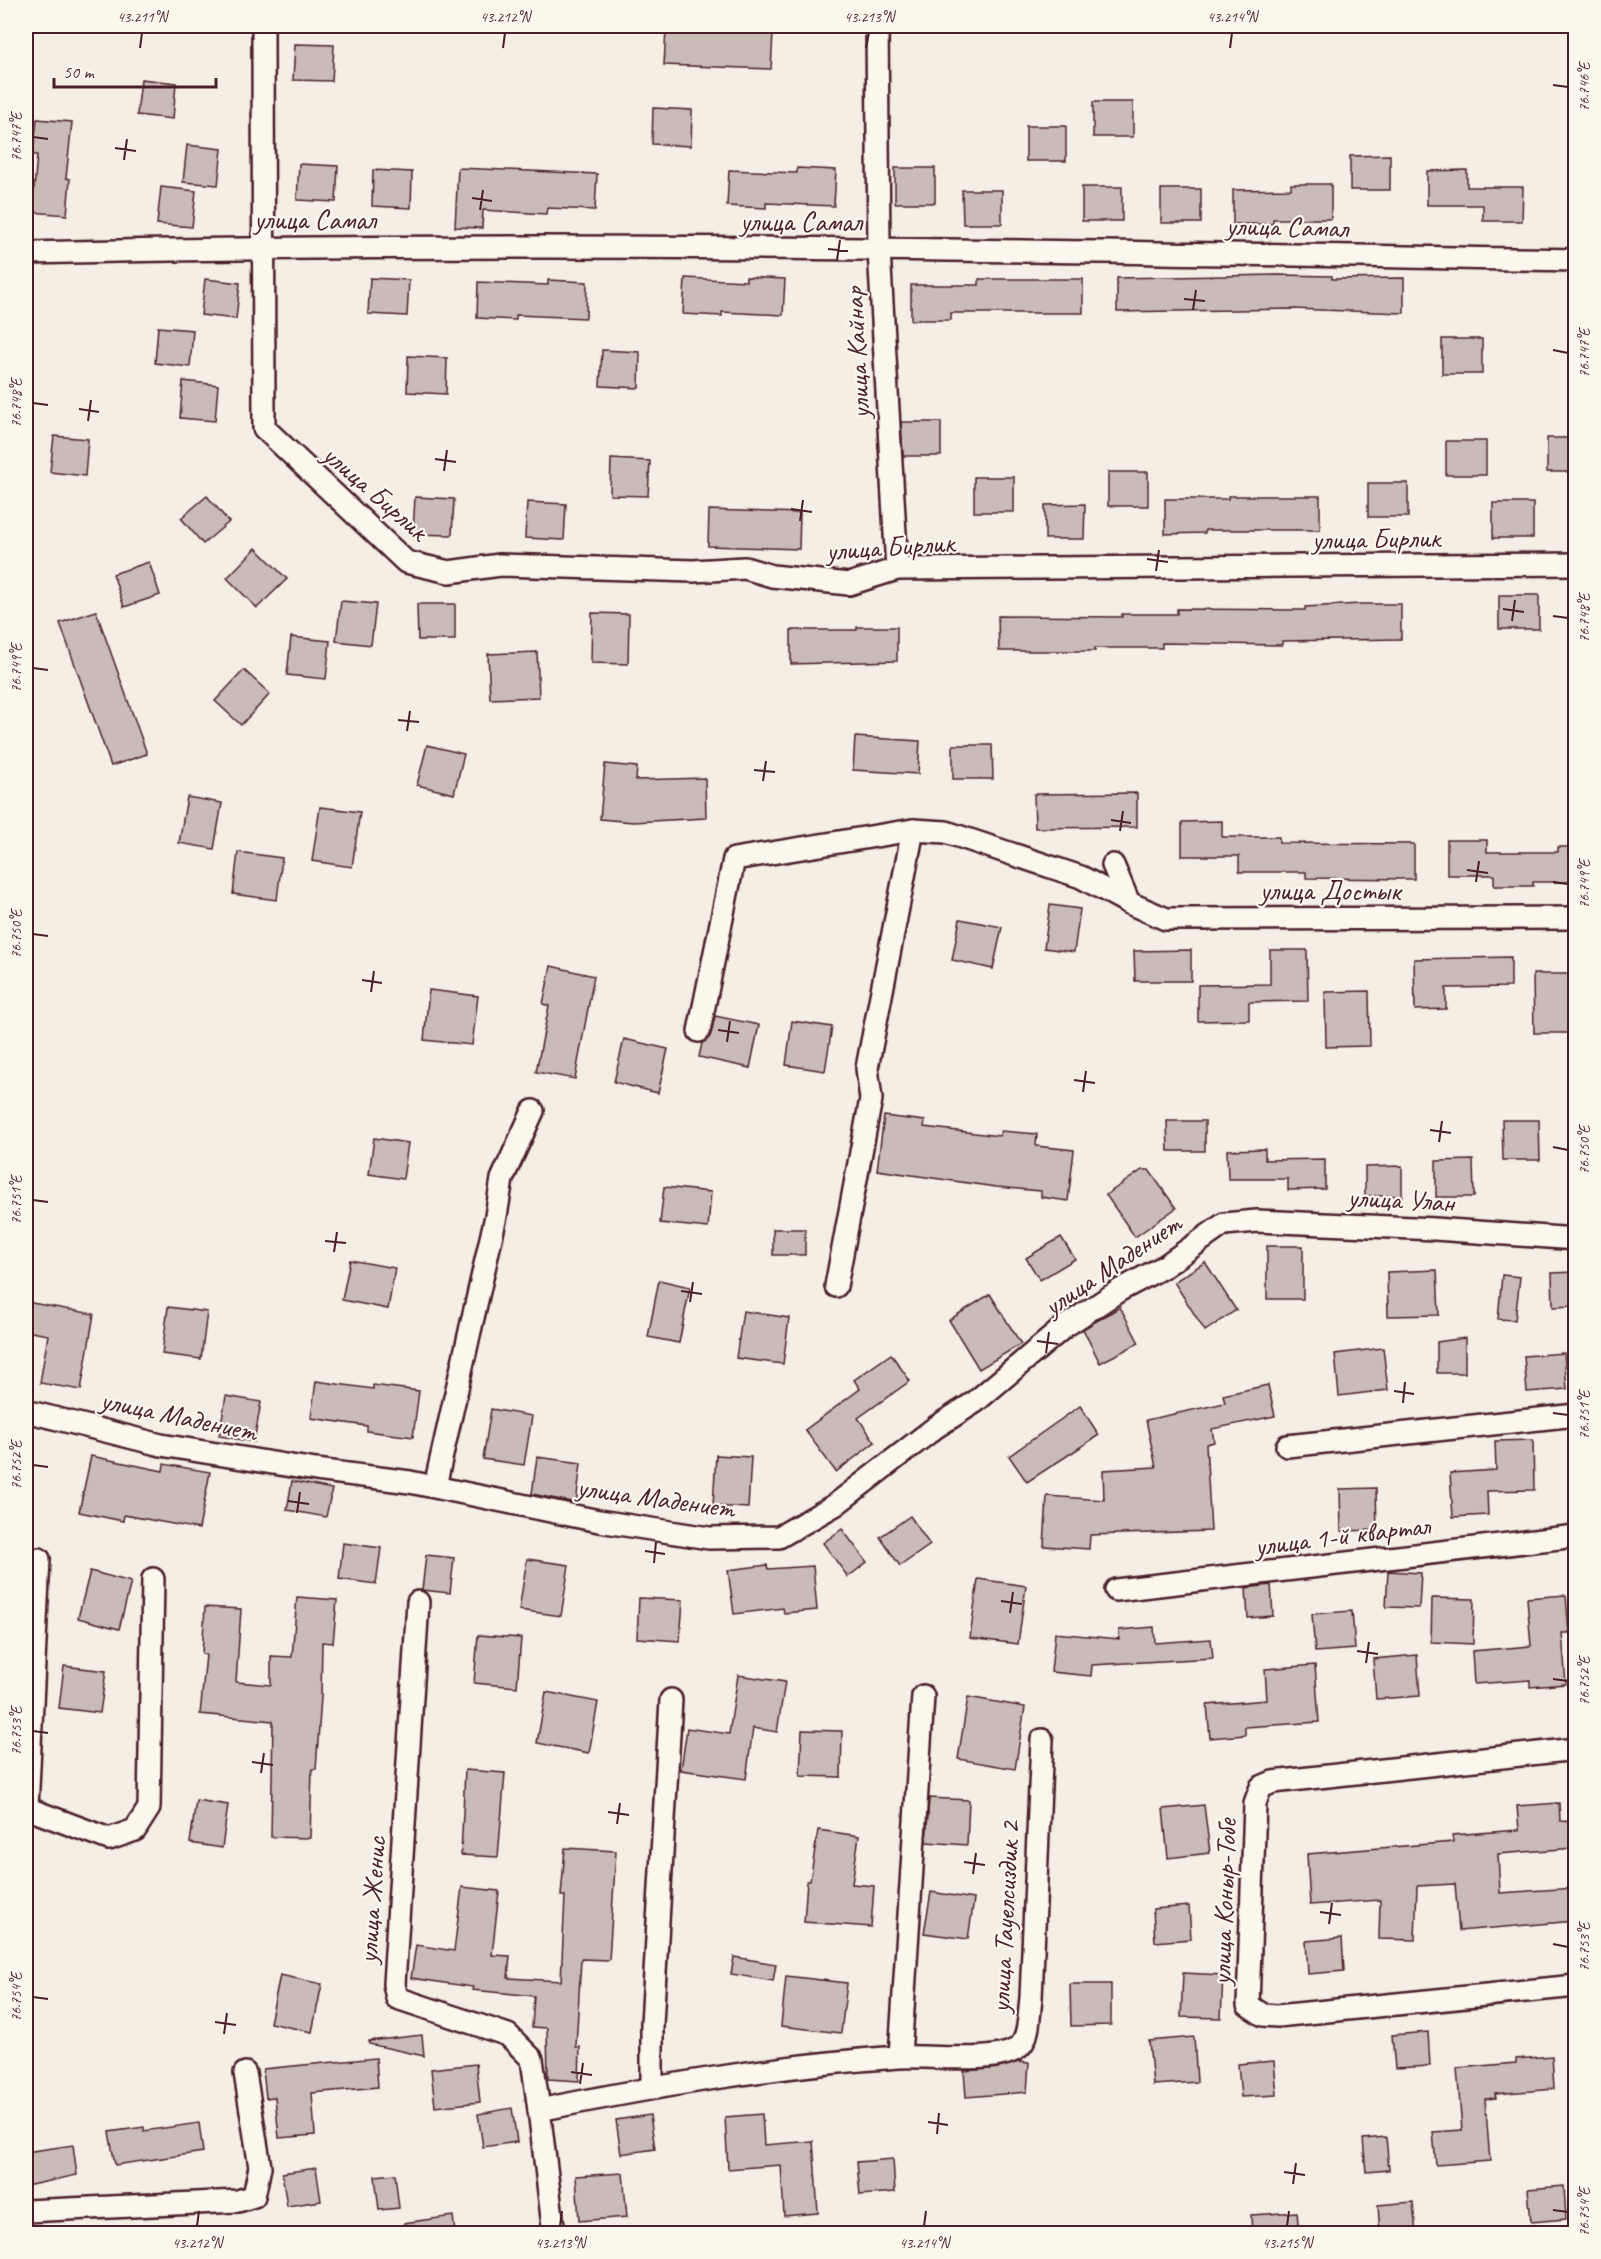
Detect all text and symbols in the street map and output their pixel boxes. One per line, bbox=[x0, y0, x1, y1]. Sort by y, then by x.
text: 43.211°N bbox=[117, 8, 170, 27]
text: 43.212°N bbox=[480, 8, 533, 27]
text: 43.213°N bbox=[844, 8, 897, 27]
text: 43.214°N bbox=[1207, 8, 1260, 27]
scale bar bbox=[54, 51, 216, 89]
text: 76.746°E bbox=[1575, 60, 1594, 111]
text: 50 m bbox=[63, 61, 96, 83]
text: 76.747°E bbox=[7, 110, 26, 161]
street label: улица Самал bbox=[252, 202, 378, 237]
street label: улица Самал bbox=[738, 204, 864, 239]
street label: улица Самал bbox=[1224, 208, 1350, 245]
street label: улица Кайнар bbox=[836, 285, 878, 422]
text: 76.747°E bbox=[1575, 326, 1594, 377]
text: 76.748°E bbox=[7, 376, 26, 427]
street label: улица Бирлик bbox=[314, 436, 438, 550]
street label: улица Бирлик bbox=[1310, 520, 1443, 557]
street label: улица Бирлик bbox=[823, 524, 958, 569]
text: 76.748°E bbox=[1575, 591, 1594, 642]
text: 76.749°E bbox=[7, 641, 26, 692]
text: 76.749°E bbox=[1575, 857, 1594, 908]
street label: улица Достык bbox=[1258, 873, 1403, 908]
text: 76.750°E bbox=[7, 907, 26, 958]
text: 76.750°E bbox=[1575, 1123, 1594, 1174]
text: 76.751°E bbox=[7, 1173, 26, 1224]
street label: улица Улан bbox=[1345, 1179, 1457, 1220]
street label: улица Мадениет bbox=[1035, 1204, 1189, 1324]
street label: улица Мадениет bbox=[96, 1381, 262, 1450]
text: 76.751°E bbox=[1575, 1388, 1594, 1439]
text: 76.752°E bbox=[7, 1438, 26, 1489]
street label: улица Мадениет bbox=[573, 1469, 739, 1526]
street label: улица 1-й квартал bbox=[1251, 1507, 1433, 1564]
text: 76.752°E bbox=[1575, 1654, 1594, 1705]
text: 76.753°E bbox=[7, 1704, 26, 1755]
street label: улица Коныр-Тобе bbox=[1203, 1816, 1244, 1988]
street label: улица Тауелсиздик 2 bbox=[982, 1818, 1027, 2016]
street label: улица Женис bbox=[349, 1834, 394, 1966]
text: 76.753°E bbox=[1575, 1920, 1594, 1971]
text: 76.754°E bbox=[7, 1970, 26, 2021]
text: 76.754°E bbox=[1575, 2185, 1594, 2236]
text: 43.212°N bbox=[172, 2234, 225, 2253]
text: 43.213°N bbox=[535, 2234, 588, 2253]
text: 43.214°N bbox=[899, 2234, 952, 2253]
text: 43.215°N bbox=[1262, 2234, 1315, 2253]

